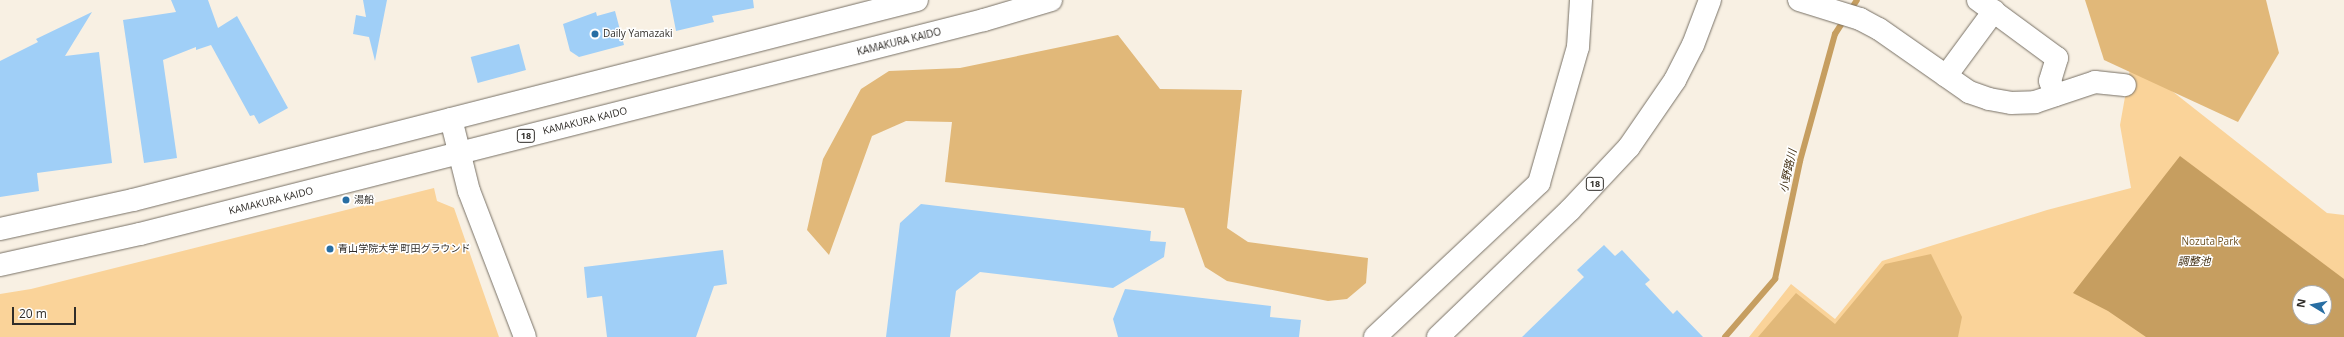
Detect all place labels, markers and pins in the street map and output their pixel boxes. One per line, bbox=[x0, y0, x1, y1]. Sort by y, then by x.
place label: Daily Yamazaki bbox=[603, 28, 672, 40]
marker: Daily Yamazaki bbox=[590, 29, 600, 39]
place label: 湯船 bbox=[354, 194, 374, 206]
marker: 湯船 bbox=[341, 195, 351, 205]
place label: 青山学院大学 町田グラウンド bbox=[338, 243, 471, 255]
marker: 青山学院大学 町田グラウンド bbox=[325, 244, 335, 254]

